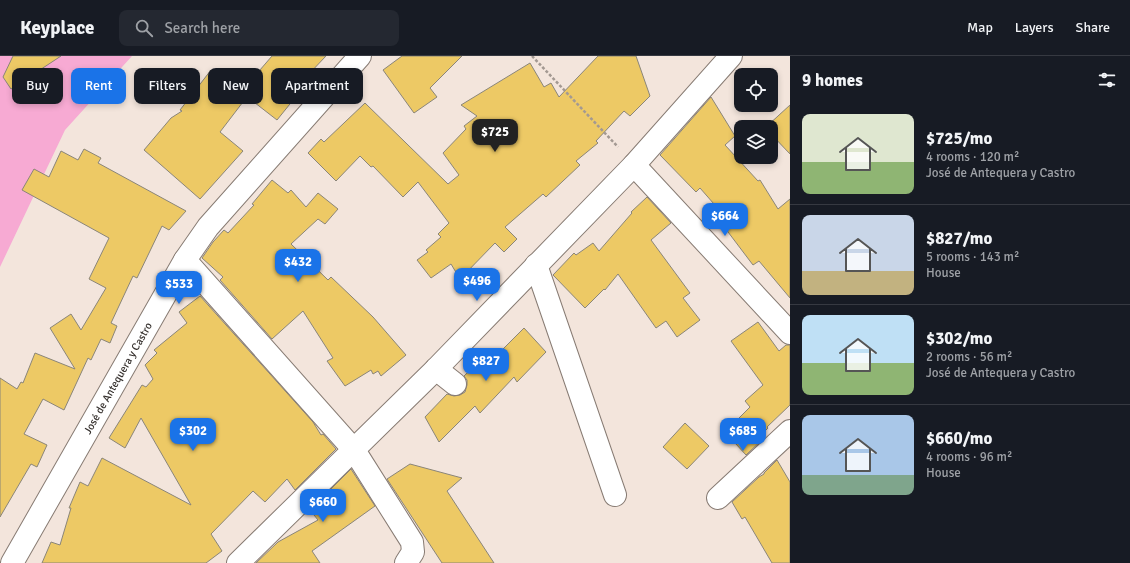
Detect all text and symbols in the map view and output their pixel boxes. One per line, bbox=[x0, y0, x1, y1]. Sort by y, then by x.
search box bbox=[119, 10, 399, 46]
text: Keyplace bbox=[20, 16, 95, 40]
icon: search bbox=[133, 17, 155, 39]
text: Search here bbox=[165, 19, 240, 37]
text: Map bbox=[967, 19, 993, 36]
text: Layers bbox=[1015, 19, 1054, 36]
text: Share bbox=[1076, 19, 1110, 36]
chip: Buy bbox=[12, 68, 63, 104]
chip: Rent bbox=[71, 68, 126, 104]
chip: Filters bbox=[134, 68, 200, 104]
chip: New bbox=[208, 68, 263, 104]
chip: Apartment bbox=[271, 68, 363, 104]
map controls bbox=[734, 68, 778, 164]
button: locate bbox=[734, 68, 778, 112]
icon: filters bbox=[1096, 69, 1118, 91]
text: 9 homes bbox=[802, 70, 863, 91]
pin: $725 bbox=[471, 119, 519, 153]
button: layers bbox=[734, 120, 778, 164]
text: $725 bbox=[481, 124, 509, 140]
text: $725/mo bbox=[926, 128, 992, 149]
icon: home bbox=[834, 130, 882, 178]
text: 4 rooms · 120 m² bbox=[926, 149, 1019, 165]
text: José de Antequera y Castro bbox=[926, 165, 1075, 181]
pin: $664 bbox=[701, 203, 749, 237]
text: $664 bbox=[711, 208, 739, 224]
text: $827/mo bbox=[926, 228, 992, 249]
icon: home bbox=[834, 231, 882, 279]
pin: $432 bbox=[274, 249, 322, 283]
text: 5 rooms · 143 m² bbox=[926, 249, 1019, 265]
text: $432 bbox=[284, 254, 312, 270]
text: House bbox=[926, 265, 961, 281]
pin: $496 bbox=[453, 268, 501, 302]
pin: $533 bbox=[155, 271, 203, 305]
text: $496 bbox=[463, 273, 491, 289]
text: $533 bbox=[165, 276, 193, 292]
street label: José de Antequera y Castro bbox=[81, 320, 155, 436]
text: $302/mo bbox=[926, 328, 992, 349]
icon: home bbox=[834, 331, 882, 379]
pin: $827 bbox=[462, 348, 510, 382]
text: 2 rooms · 56 m² bbox=[926, 349, 1012, 365]
text: $827 bbox=[472, 353, 500, 369]
text: José de Antequera y Castro bbox=[926, 365, 1075, 381]
pin: $302 bbox=[169, 418, 217, 452]
pin: $685 bbox=[719, 418, 767, 452]
text: $302 bbox=[179, 423, 207, 439]
text: $685 bbox=[729, 423, 757, 439]
text: $660/mo bbox=[926, 428, 992, 449]
icon: home bbox=[834, 431, 882, 479]
text: 4 rooms · 96 m² bbox=[926, 449, 1012, 465]
text: House bbox=[926, 465, 961, 481]
pin: $660 bbox=[299, 489, 347, 523]
text: $660 bbox=[309, 494, 337, 510]

